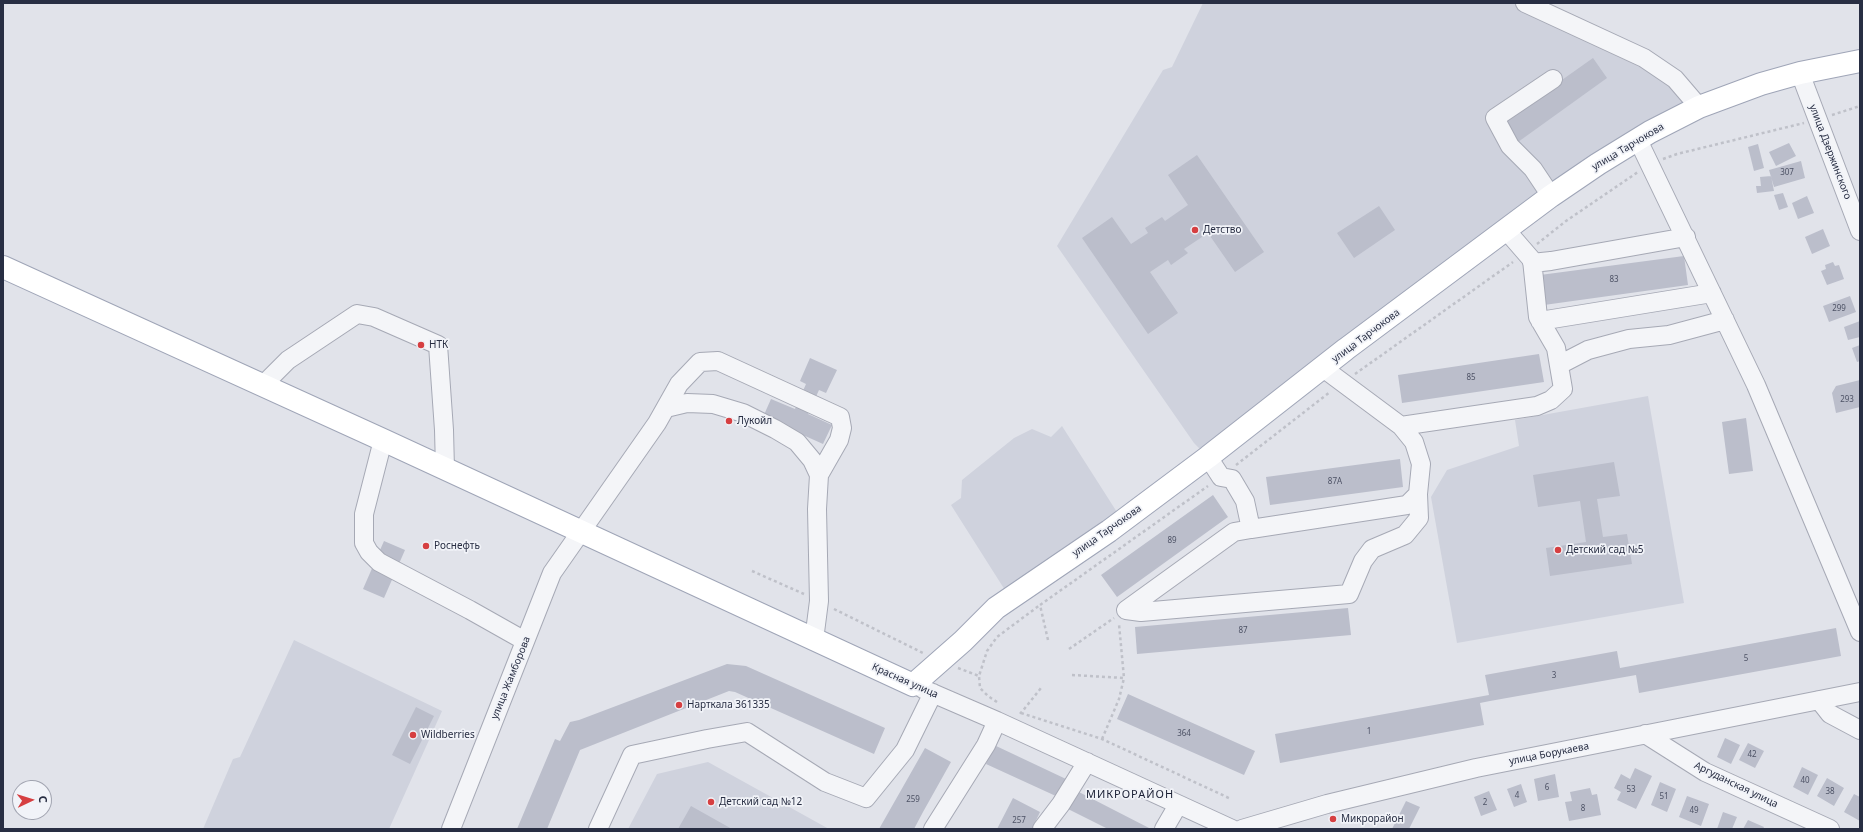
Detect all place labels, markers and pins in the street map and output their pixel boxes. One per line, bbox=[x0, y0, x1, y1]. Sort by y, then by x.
place label: Детство bbox=[1203, 224, 1241, 236]
marker: Детство bbox=[1190, 225, 1200, 235]
place label: НТК bbox=[429, 339, 448, 351]
marker: НТК bbox=[416, 340, 426, 350]
place label: Лукойл bbox=[737, 415, 772, 427]
marker: Лукойл bbox=[724, 416, 734, 426]
place label: Роснефть bbox=[434, 540, 480, 552]
marker: Роснефть bbox=[421, 541, 431, 551]
place label: Детский сад №5 bbox=[1566, 544, 1644, 556]
marker: Детский сад №5 bbox=[1553, 545, 1563, 555]
place label: Нарткала 361335 bbox=[687, 699, 770, 711]
marker: Нарткала 361335 bbox=[674, 700, 684, 710]
place label: Wildberries bbox=[421, 729, 475, 741]
marker: Wildberries bbox=[408, 730, 418, 740]
place label: Детский сад №12 bbox=[719, 796, 802, 808]
marker: Детский сад №12 bbox=[706, 797, 716, 807]
place label: Микрорайон bbox=[1341, 813, 1404, 825]
marker: Микрорайон bbox=[1328, 814, 1338, 824]

